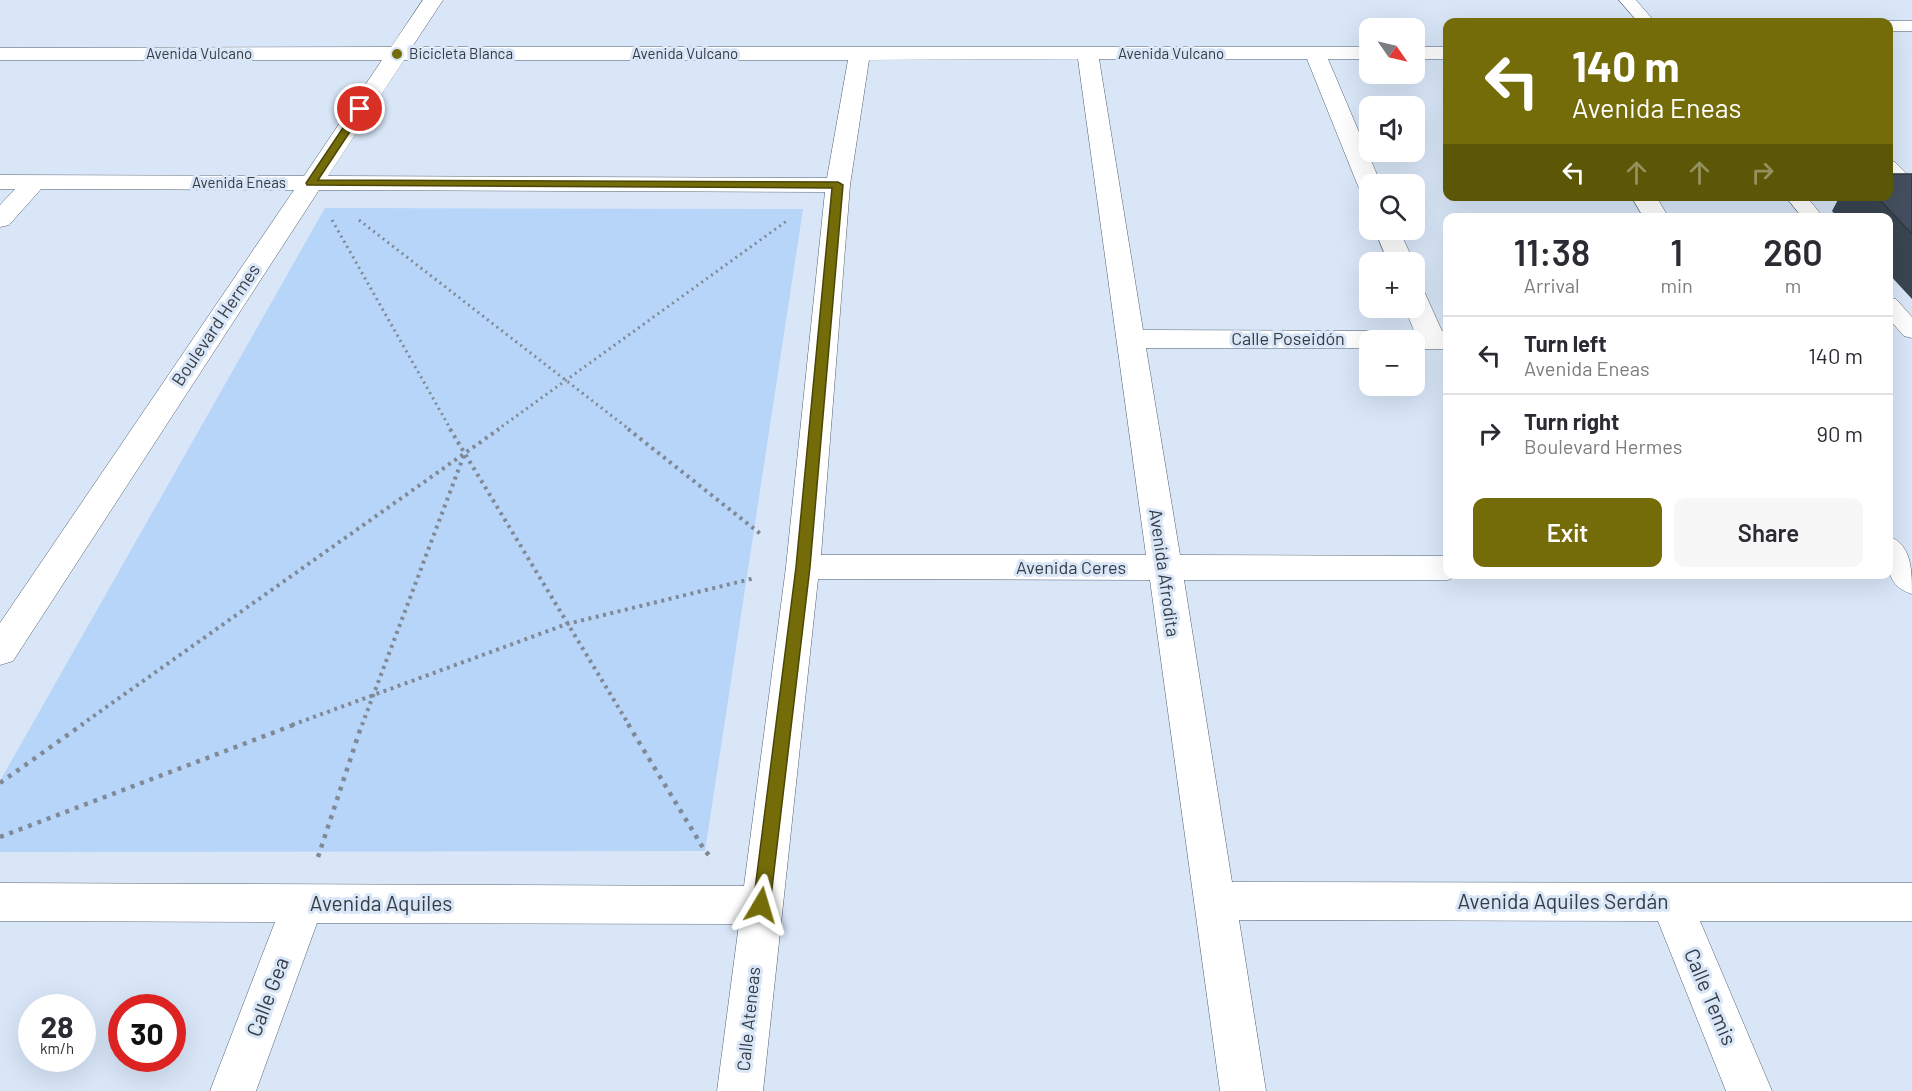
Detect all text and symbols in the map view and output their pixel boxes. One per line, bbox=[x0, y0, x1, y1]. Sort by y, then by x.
north arrow bbox=[1359, 18, 1425, 84]
map controls bbox=[1359, 18, 1425, 396]
text: 140 m bbox=[1572, 40, 1680, 90]
icon: left bbox=[1473, 42, 1551, 120]
street label: Avenida Vulcano bbox=[146, 44, 252, 62]
place label: Bicicleta Blanca bbox=[409, 44, 513, 62]
street label: Avenida Vulcano bbox=[632, 44, 738, 62]
street label: Avenida Vulcano bbox=[1118, 44, 1224, 62]
marker: Bicicleta Blanca bbox=[390, 47, 404, 61]
pin bbox=[334, 83, 385, 134]
text: Avenida Eneas bbox=[1572, 91, 1742, 123]
icon: arrive bbox=[343, 92, 376, 125]
button: sound bbox=[1359, 96, 1425, 162]
icon: left bbox=[1557, 156, 1590, 189]
icon: ahead bbox=[1620, 156, 1653, 189]
icon: ahead bbox=[1683, 156, 1716, 189]
icon: right bbox=[1746, 156, 1779, 189]
street label: Avenida Eneas bbox=[192, 173, 286, 191]
button: search bbox=[1359, 174, 1425, 240]
text: 11:38 bbox=[1513, 230, 1590, 273]
text: 1 bbox=[1670, 230, 1683, 273]
text: 260 bbox=[1763, 230, 1823, 273]
button: + bbox=[1359, 252, 1425, 318]
street label: Boulevard Hermes bbox=[166, 259, 264, 390]
text: Arrival bbox=[1524, 273, 1580, 297]
text: min bbox=[1660, 273, 1693, 297]
text: m bbox=[1785, 273, 1801, 297]
street label: Calle Poseidón bbox=[1231, 327, 1345, 349]
button: − bbox=[1359, 330, 1425, 396]
text: Turn left bbox=[1524, 330, 1607, 356]
icon: left bbox=[1473, 339, 1506, 372]
text: 140 m bbox=[1808, 342, 1863, 368]
text: Avenida Eneas bbox=[1524, 356, 1650, 380]
text: Turn right bbox=[1524, 408, 1619, 434]
icon: right bbox=[1473, 417, 1506, 450]
text: 90 m bbox=[1817, 420, 1863, 446]
text: Boulevard Hermes bbox=[1524, 434, 1682, 458]
button: Exit bbox=[1473, 498, 1662, 567]
button: Share bbox=[1674, 498, 1863, 567]
street label: Avenida Afrodita bbox=[1145, 508, 1185, 638]
street label: Avenida Ceres bbox=[1016, 556, 1126, 578]
position arrow bbox=[729, 873, 793, 937]
street label: Avenida Aquiles Serdán bbox=[1457, 888, 1669, 913]
street label: Avenida Aquiles bbox=[310, 890, 452, 915]
street label: Calle Temis bbox=[1680, 944, 1743, 1049]
street label: Calle Gea bbox=[240, 953, 293, 1040]
street label: Calle Ateneas bbox=[732, 966, 764, 1072]
speed limit sign: 30 bbox=[108, 994, 186, 1072]
text: 28 bbox=[40, 1008, 74, 1044]
text: km/h bbox=[40, 1039, 74, 1057]

